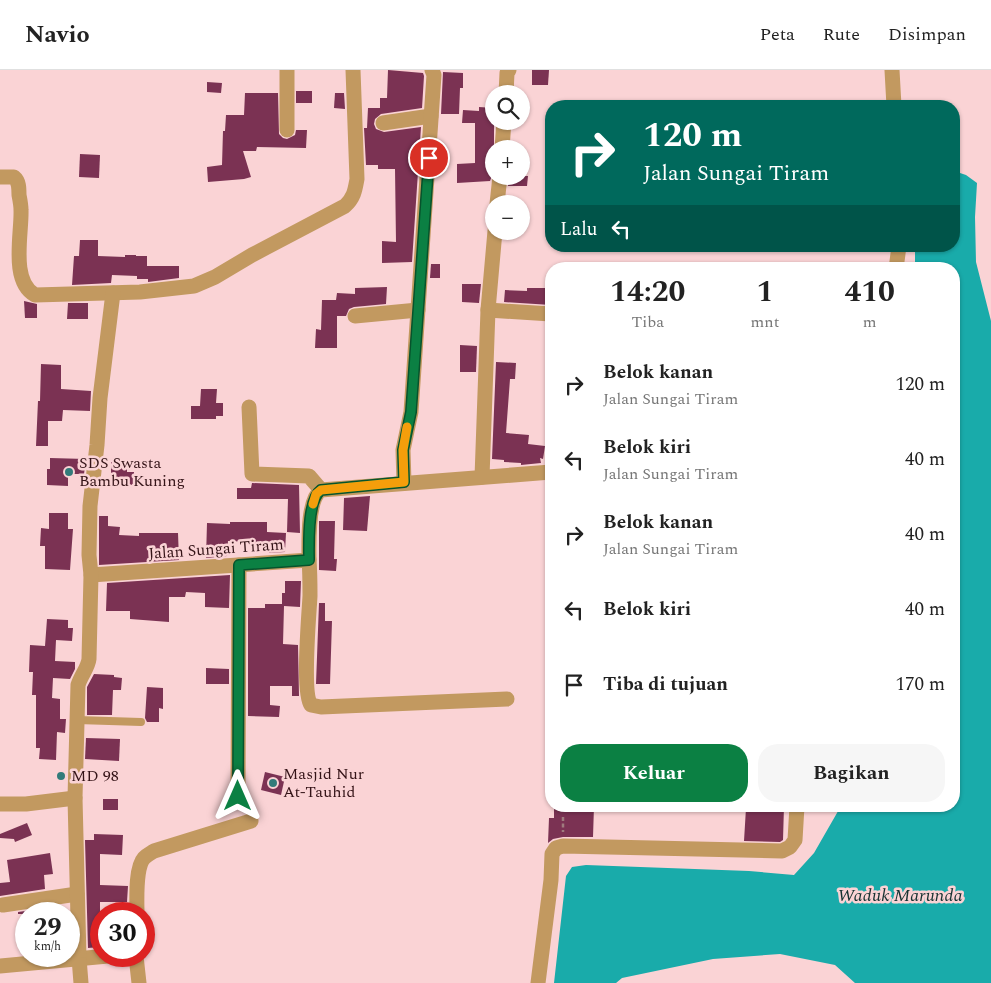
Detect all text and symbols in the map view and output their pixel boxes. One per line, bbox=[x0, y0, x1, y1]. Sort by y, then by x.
text: Navio bbox=[25, 17, 90, 53]
text: Peta bbox=[760, 21, 795, 48]
text: Rute bbox=[823, 21, 860, 48]
text: Disimpan bbox=[888, 21, 966, 48]
map controls bbox=[485, 85, 530, 240]
button: search bbox=[485, 85, 530, 130]
text: 120 m bbox=[643, 109, 742, 162]
icon: right bbox=[560, 120, 625, 185]
pin bbox=[408, 137, 450, 179]
button: + bbox=[485, 140, 530, 185]
icon: arrive bbox=[415, 144, 443, 172]
text: Jalan Sungai Tiram bbox=[643, 157, 829, 190]
button: − bbox=[485, 195, 530, 240]
text: Lalu bbox=[560, 215, 597, 244]
icon: left bbox=[607, 215, 635, 243]
text: 14:20 bbox=[610, 269, 685, 315]
text: 1 bbox=[757, 269, 773, 315]
text: 410 bbox=[844, 269, 895, 315]
text: Tiba bbox=[631, 310, 664, 334]
text: mnt bbox=[751, 310, 779, 334]
text: m bbox=[863, 310, 877, 334]
text: Belok kanan bbox=[603, 358, 713, 387]
text: 120 m bbox=[895, 370, 945, 399]
icon: right bbox=[560, 371, 588, 399]
text: Jalan Sungai Tiram bbox=[603, 387, 738, 411]
text: Belok kiri bbox=[603, 433, 691, 462]
text: 40 m bbox=[905, 445, 945, 474]
icon: left bbox=[560, 446, 588, 474]
place label: SDS Swasta Bambu Kuning bbox=[79, 451, 185, 493]
text: Jalan Sungai Tiram bbox=[603, 462, 738, 486]
marker: SDS Swasta Bambu Kuning bbox=[63, 466, 75, 478]
text: Belok kanan bbox=[603, 508, 713, 537]
text: 40 m bbox=[905, 520, 945, 549]
icon: right bbox=[560, 521, 588, 549]
street label: Jalan Sungai Tiram bbox=[148, 532, 285, 566]
text: Jalan Sungai Tiram bbox=[603, 537, 738, 561]
text: Belok kiri bbox=[603, 595, 691, 624]
text: 40 m bbox=[905, 595, 945, 624]
icon: left bbox=[560, 596, 588, 624]
text: Tiba di tujuan bbox=[603, 670, 728, 699]
text: 170 m bbox=[895, 670, 945, 699]
icon: arrive bbox=[560, 671, 588, 699]
button: Keluar bbox=[560, 744, 748, 802]
button: Bagikan bbox=[758, 744, 945, 802]
place label: Masjid Nur At-Tauhid bbox=[283, 762, 364, 804]
place label: MD 98 bbox=[71, 764, 119, 788]
position arrow bbox=[211, 769, 263, 821]
marker: MD 98 bbox=[55, 770, 67, 782]
marker: Masjid Nur At-Tauhid bbox=[267, 777, 279, 789]
water label: Waduk Marunda bbox=[837, 882, 963, 909]
speed limit sign: 30 bbox=[90, 902, 155, 967]
text: 29 bbox=[33, 909, 62, 947]
text: km/h bbox=[34, 937, 61, 956]

